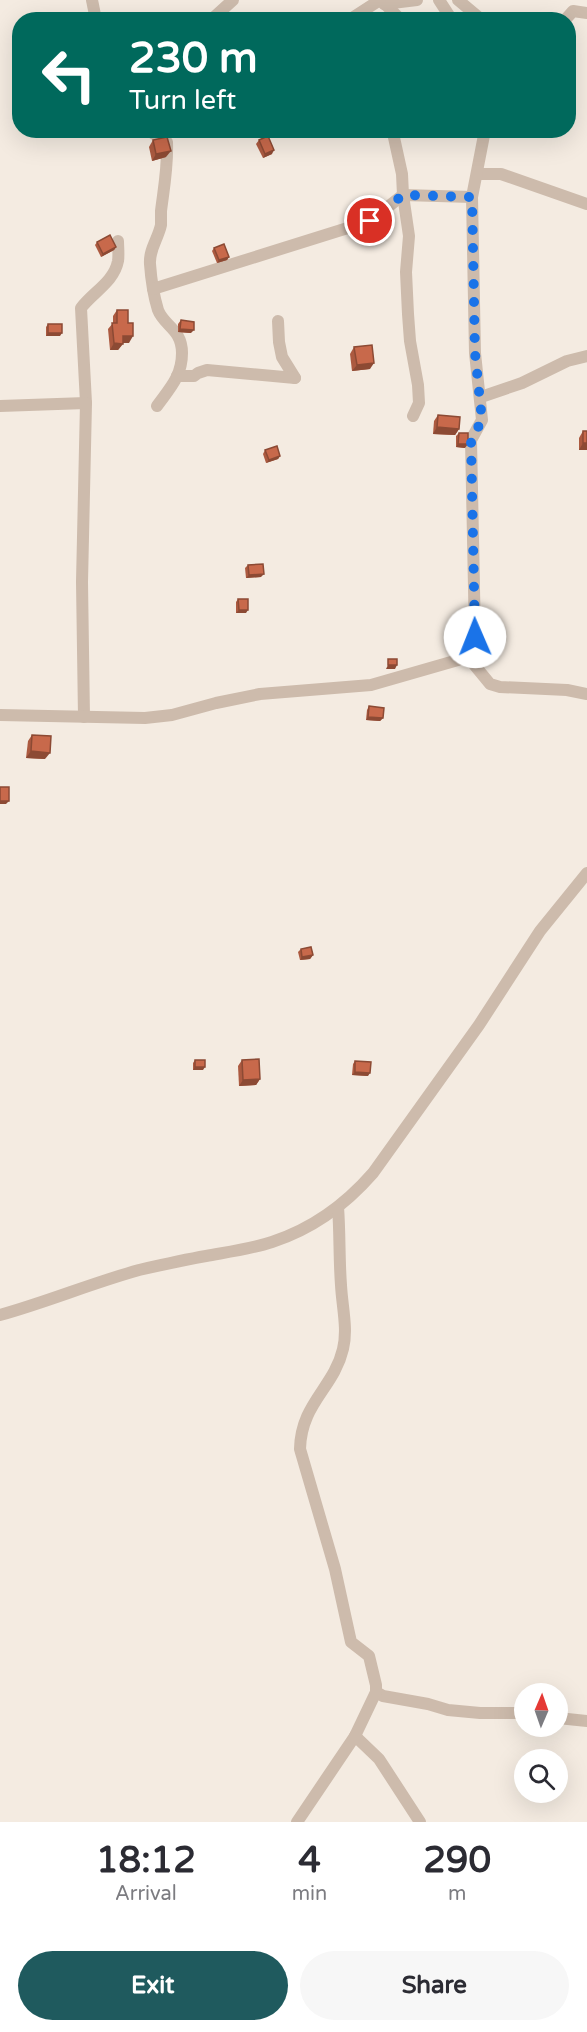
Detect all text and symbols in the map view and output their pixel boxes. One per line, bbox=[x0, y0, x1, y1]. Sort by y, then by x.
text: 230 m bbox=[129, 33, 258, 84]
icon: left bbox=[30, 36, 108, 114]
text: Turn left bbox=[129, 84, 236, 117]
pin bbox=[344, 195, 395, 246]
icon: arrive bbox=[353, 204, 386, 237]
position arrow bbox=[443, 605, 507, 669]
north arrow bbox=[514, 1683, 568, 1737]
map controls bbox=[514, 1683, 568, 1803]
button: search bbox=[514, 1749, 568, 1803]
text: 18:12 bbox=[96, 1839, 196, 1882]
text: 4 bbox=[298, 1839, 321, 1882]
text: 290 bbox=[423, 1839, 491, 1882]
text: Arrival bbox=[115, 1882, 177, 1906]
text: min bbox=[292, 1882, 327, 1906]
text: m bbox=[448, 1882, 466, 1906]
button: Exit bbox=[18, 1951, 288, 2020]
button: Share bbox=[300, 1951, 569, 2020]

